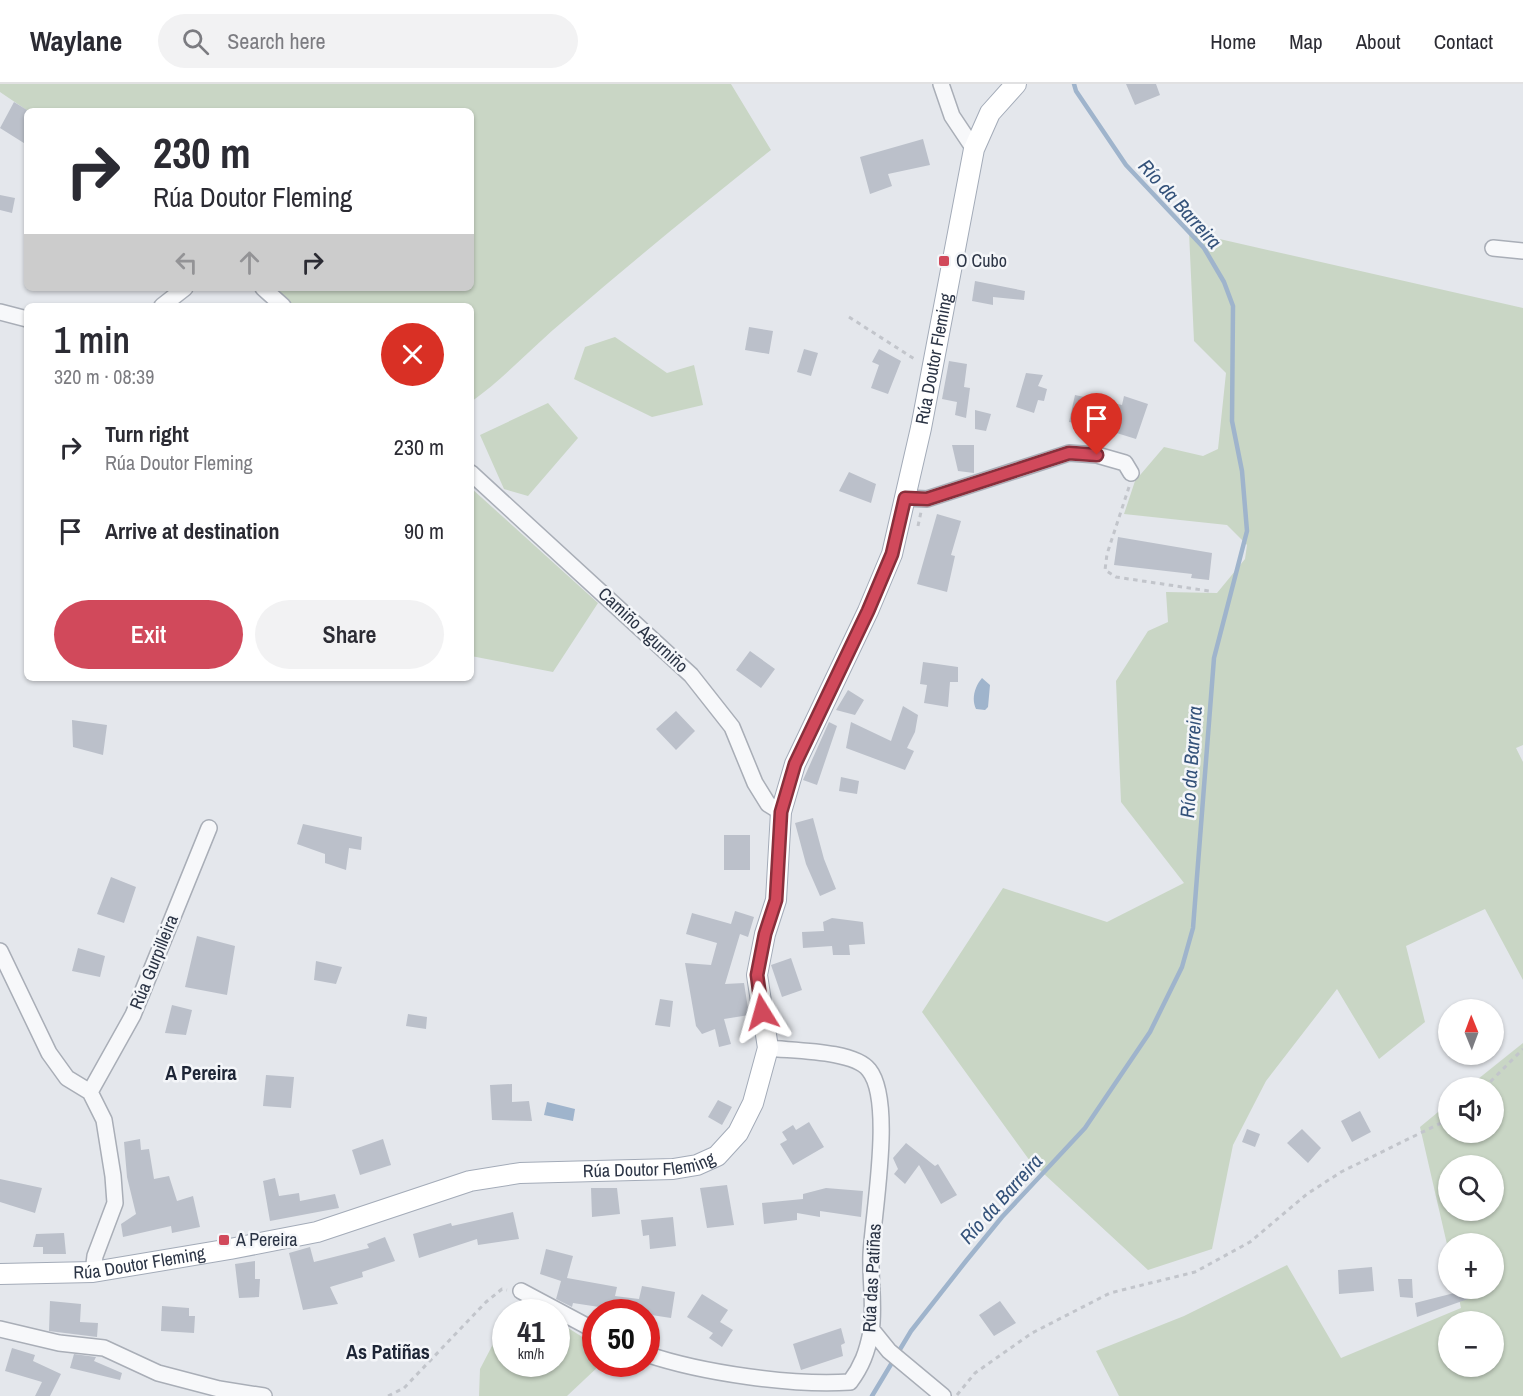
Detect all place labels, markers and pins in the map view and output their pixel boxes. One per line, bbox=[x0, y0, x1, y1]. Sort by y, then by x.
place label: O Cubo bbox=[956, 248, 1007, 273]
marker: O Cubo bbox=[937, 254, 951, 268]
pin bbox=[1071, 393, 1122, 455]
place label: A Pereira bbox=[235, 1227, 298, 1252]
marker: A Pereira bbox=[217, 1233, 231, 1247]

